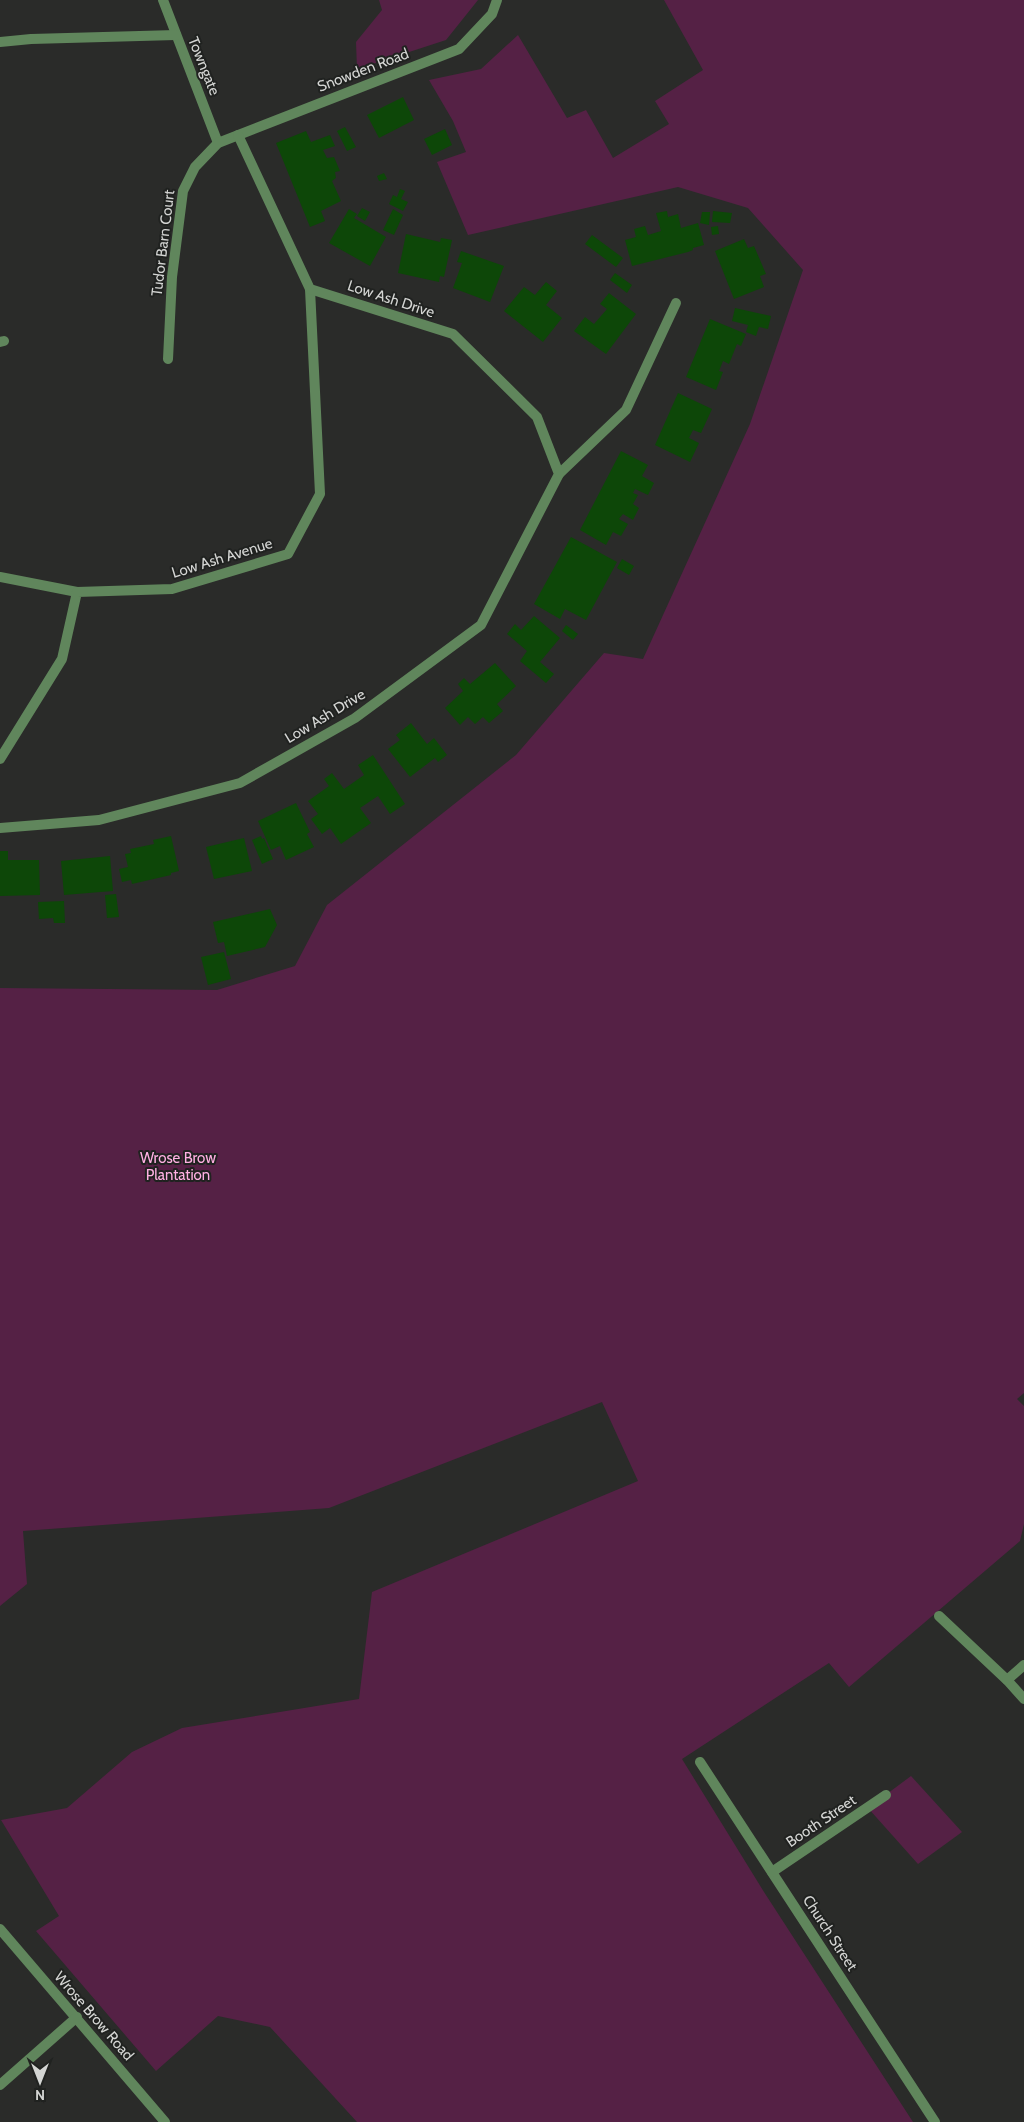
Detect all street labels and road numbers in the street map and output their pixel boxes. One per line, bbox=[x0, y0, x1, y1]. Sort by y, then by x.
street label: Towngate bbox=[184, 34, 224, 98]
street label: Snowden Road bbox=[315, 44, 411, 96]
street label: Tudor Barn Court bbox=[148, 189, 178, 297]
street label: Low Ash Drive bbox=[345, 276, 437, 322]
street label: Low Ash Avenue bbox=[169, 534, 275, 582]
street label: Low Ash Drive bbox=[282, 685, 369, 747]
street label: Booth Street bbox=[783, 1791, 859, 1851]
street label: Church Street bbox=[799, 1892, 861, 1974]
street label: Wrose Brow Road bbox=[50, 1968, 138, 2064]

